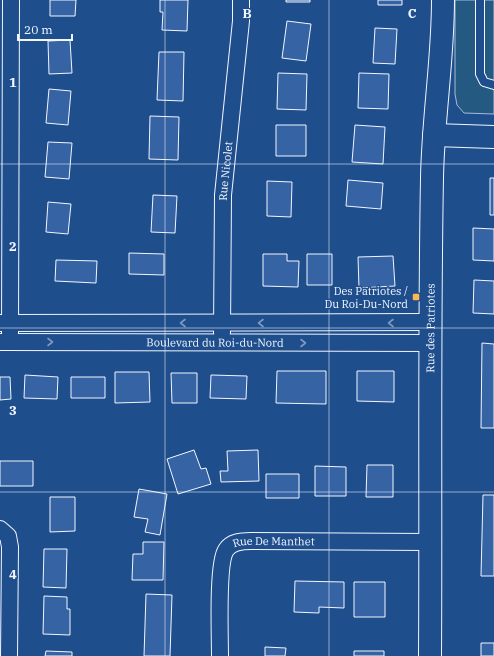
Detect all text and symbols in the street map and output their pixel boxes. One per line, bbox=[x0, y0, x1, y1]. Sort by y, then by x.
text: B bbox=[242, 5, 252, 22]
text: C bbox=[408, 5, 417, 22]
scale bar bbox=[18, 16, 72, 42]
text: 20 m bbox=[24, 22, 53, 37]
text: 1 bbox=[9, 74, 17, 91]
street label: Rue Nicolet bbox=[216, 141, 236, 201]
text: 2 bbox=[9, 238, 17, 255]
street label: Rue des Patriotes bbox=[423, 283, 438, 373]
place label: Des Patriotes / Du Roi-Du-Nord bbox=[324, 284, 408, 311]
marker: Des Patriotes / Du Roi-Du-Nord bbox=[411, 292, 421, 302]
one-way arrow bbox=[180, 319, 186, 327]
one-way arrow bbox=[258, 319, 264, 327]
one-way arrow bbox=[388, 319, 394, 327]
street label: Boulevard du Roi-du-Nord bbox=[146, 335, 284, 350]
one-way arrow bbox=[47, 338, 53, 346]
one-way arrow bbox=[300, 339, 306, 347]
text: 3 bbox=[9, 402, 17, 419]
street label: Rue De Manthet bbox=[231, 534, 315, 550]
text: 4 bbox=[9, 566, 17, 583]

